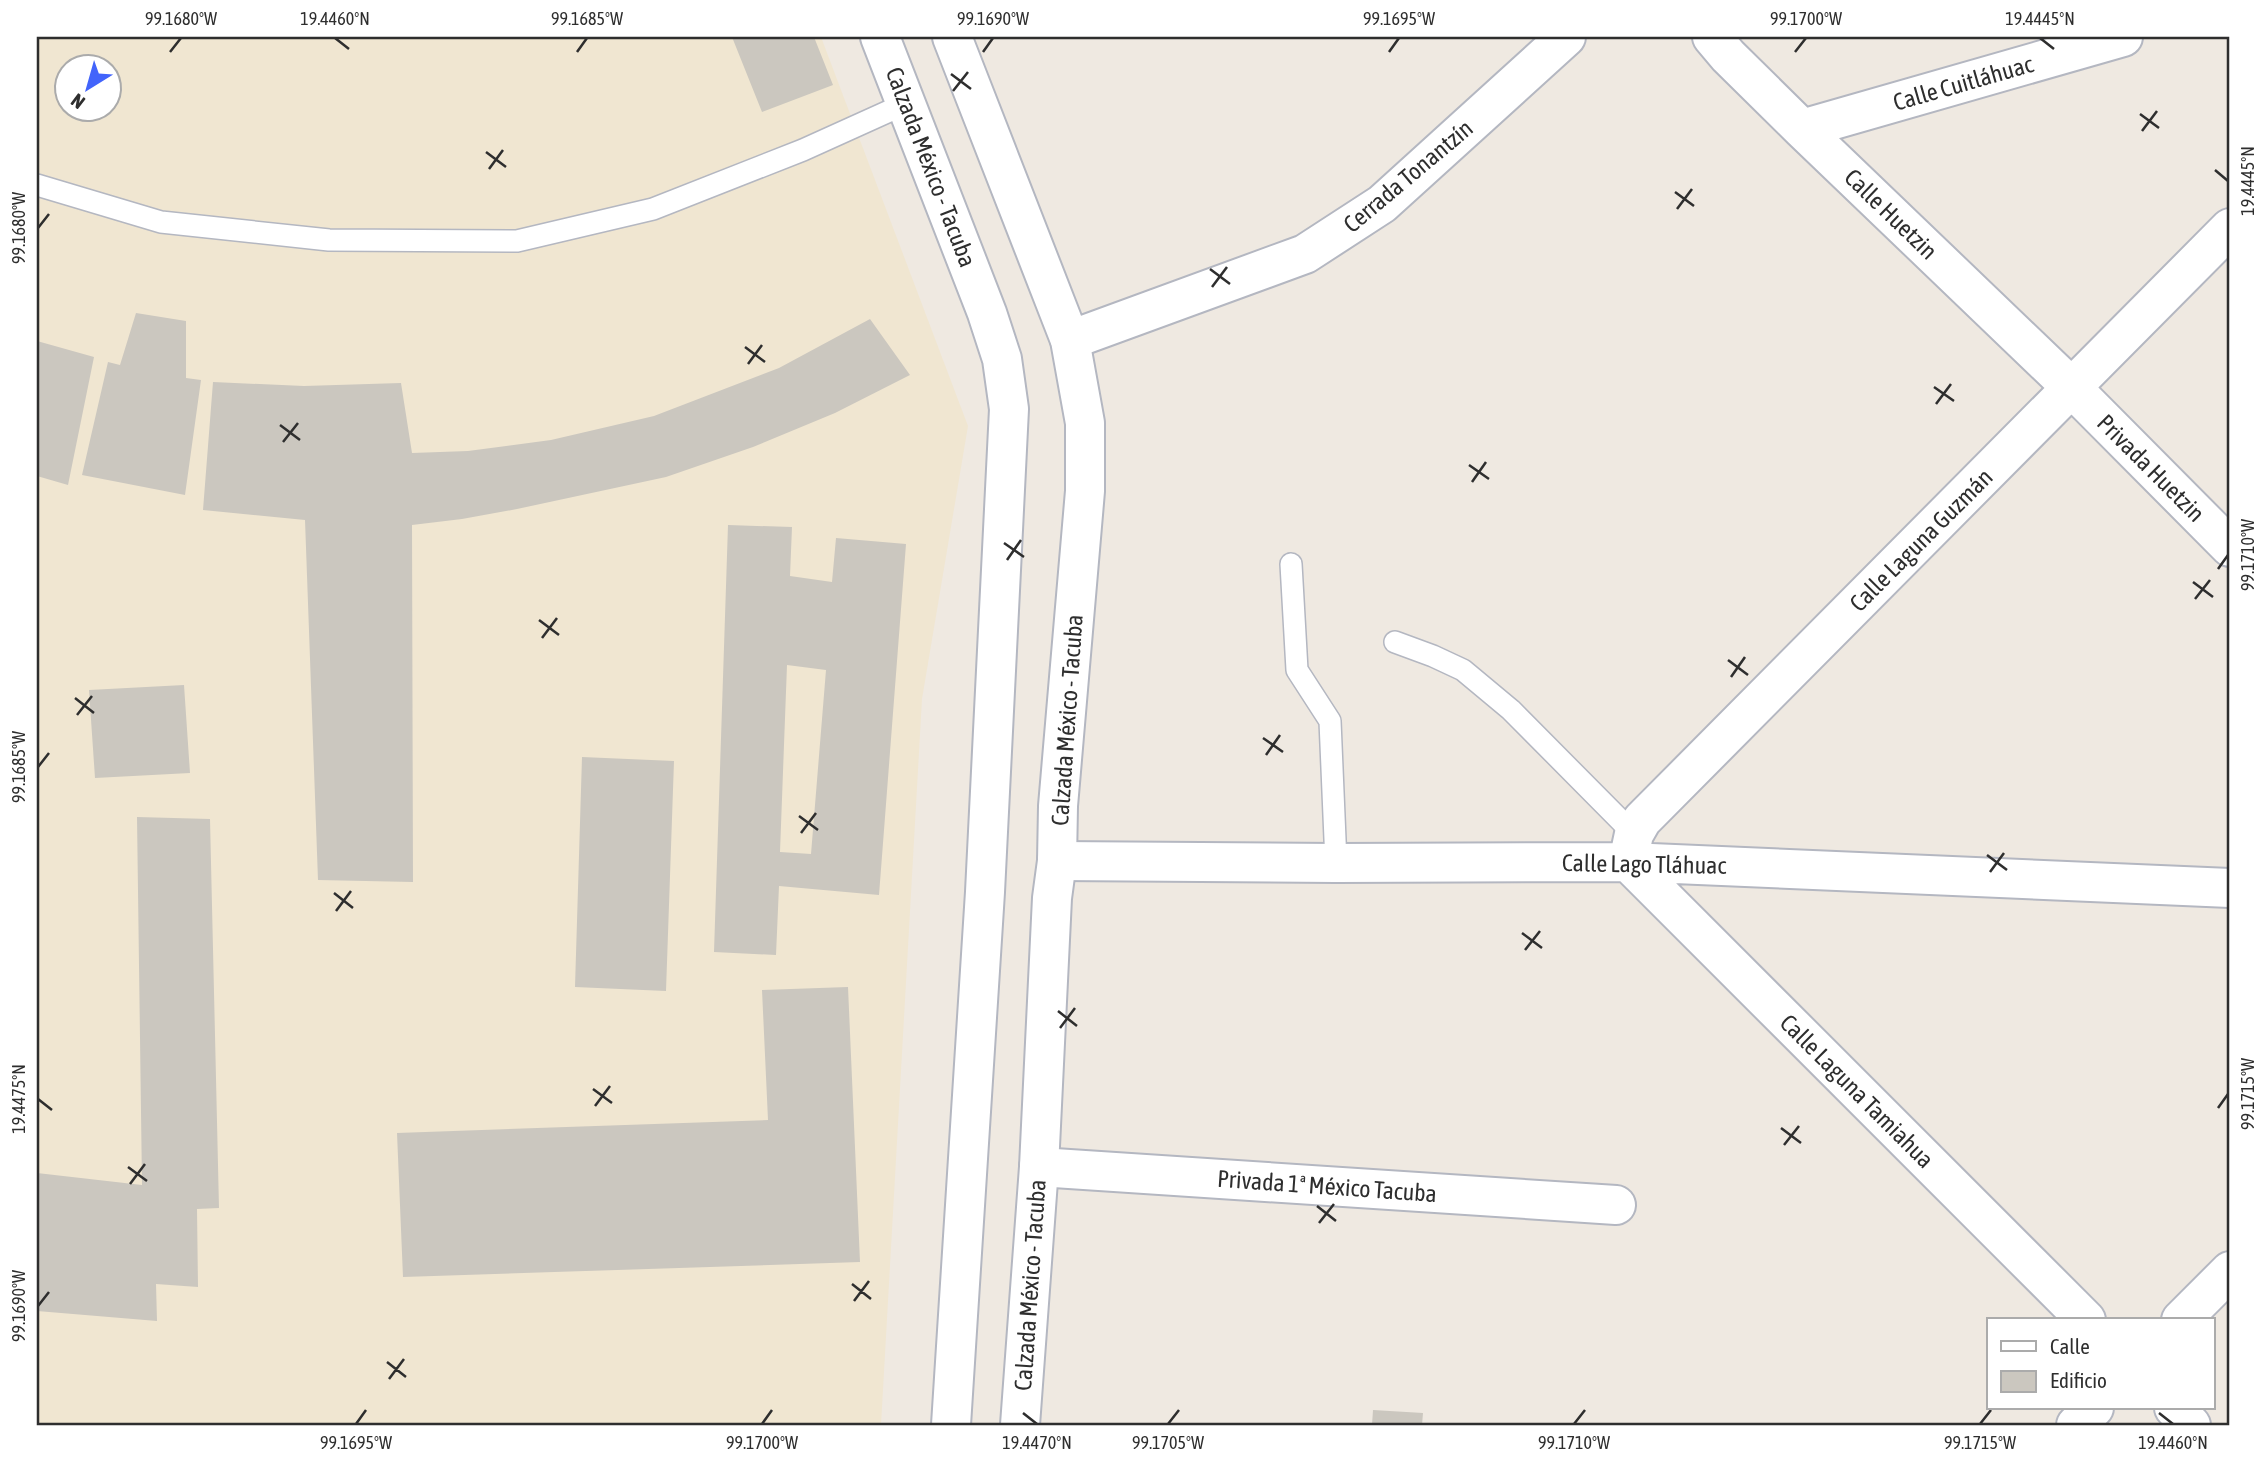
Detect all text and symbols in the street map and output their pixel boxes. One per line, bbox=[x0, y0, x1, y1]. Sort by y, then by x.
text: 99.1680°W bbox=[145, 8, 217, 29]
text: 19.4460°N bbox=[300, 8, 370, 29]
text: 99.1685°W bbox=[551, 8, 623, 29]
text: 99.1690°W bbox=[957, 8, 1029, 29]
text: 99.1695°W bbox=[1363, 8, 1435, 29]
text: 99.1700°W bbox=[1770, 8, 1842, 29]
text: 19.4445°N bbox=[2005, 8, 2075, 29]
street label: Calle Cuitláhuac bbox=[1890, 50, 2036, 116]
north arrow bbox=[52, 52, 122, 122]
street label: Calzada México - Tacuba bbox=[880, 63, 982, 271]
text: N bbox=[67, 89, 89, 114]
street label: Cerrada Tonantzín bbox=[1338, 114, 1478, 238]
text: 19.4445°N bbox=[2237, 146, 2258, 216]
street label: Calle Huetzin bbox=[1839, 163, 1943, 265]
text: 99.1680°W bbox=[8, 192, 29, 264]
street label: Privada Huetzin bbox=[2092, 409, 2210, 527]
street label: Calle Laguna Guzmán bbox=[1844, 463, 1998, 617]
text: 99.1710°W bbox=[2237, 519, 2258, 591]
street label: Calzada México - Tacuba bbox=[1046, 613, 1088, 827]
text: 99.1685°W bbox=[8, 731, 29, 803]
street label: Calle Lago Tláhuac bbox=[1562, 849, 1727, 879]
street label: Calle Laguna Tamiahua bbox=[1775, 1009, 1939, 1173]
text: 99.1715°W bbox=[2237, 1058, 2258, 1130]
text: 19.4475°N bbox=[8, 1064, 29, 1134]
street label: Privada 1ª México Tacuba bbox=[1216, 1165, 1438, 1207]
street label: Calzada México - Tacuba bbox=[1009, 1178, 1051, 1392]
text: 99.1690°W bbox=[8, 1270, 29, 1342]
legend bbox=[1987, 1318, 2214, 1410]
text: Calle bbox=[2050, 1334, 2090, 1358]
text: Edificio bbox=[2050, 1368, 2107, 1392]
text: 99.1695°W bbox=[320, 1432, 392, 1453]
text: 99.1700°W bbox=[726, 1432, 798, 1453]
text: 19.4470°N bbox=[1002, 1432, 1072, 1453]
text: 99.1705°W bbox=[1132, 1432, 1204, 1453]
text: 99.1710°W bbox=[1538, 1432, 1610, 1453]
text: 99.1715°W bbox=[1944, 1432, 2016, 1453]
text: 19.4460°N bbox=[2138, 1432, 2208, 1453]

